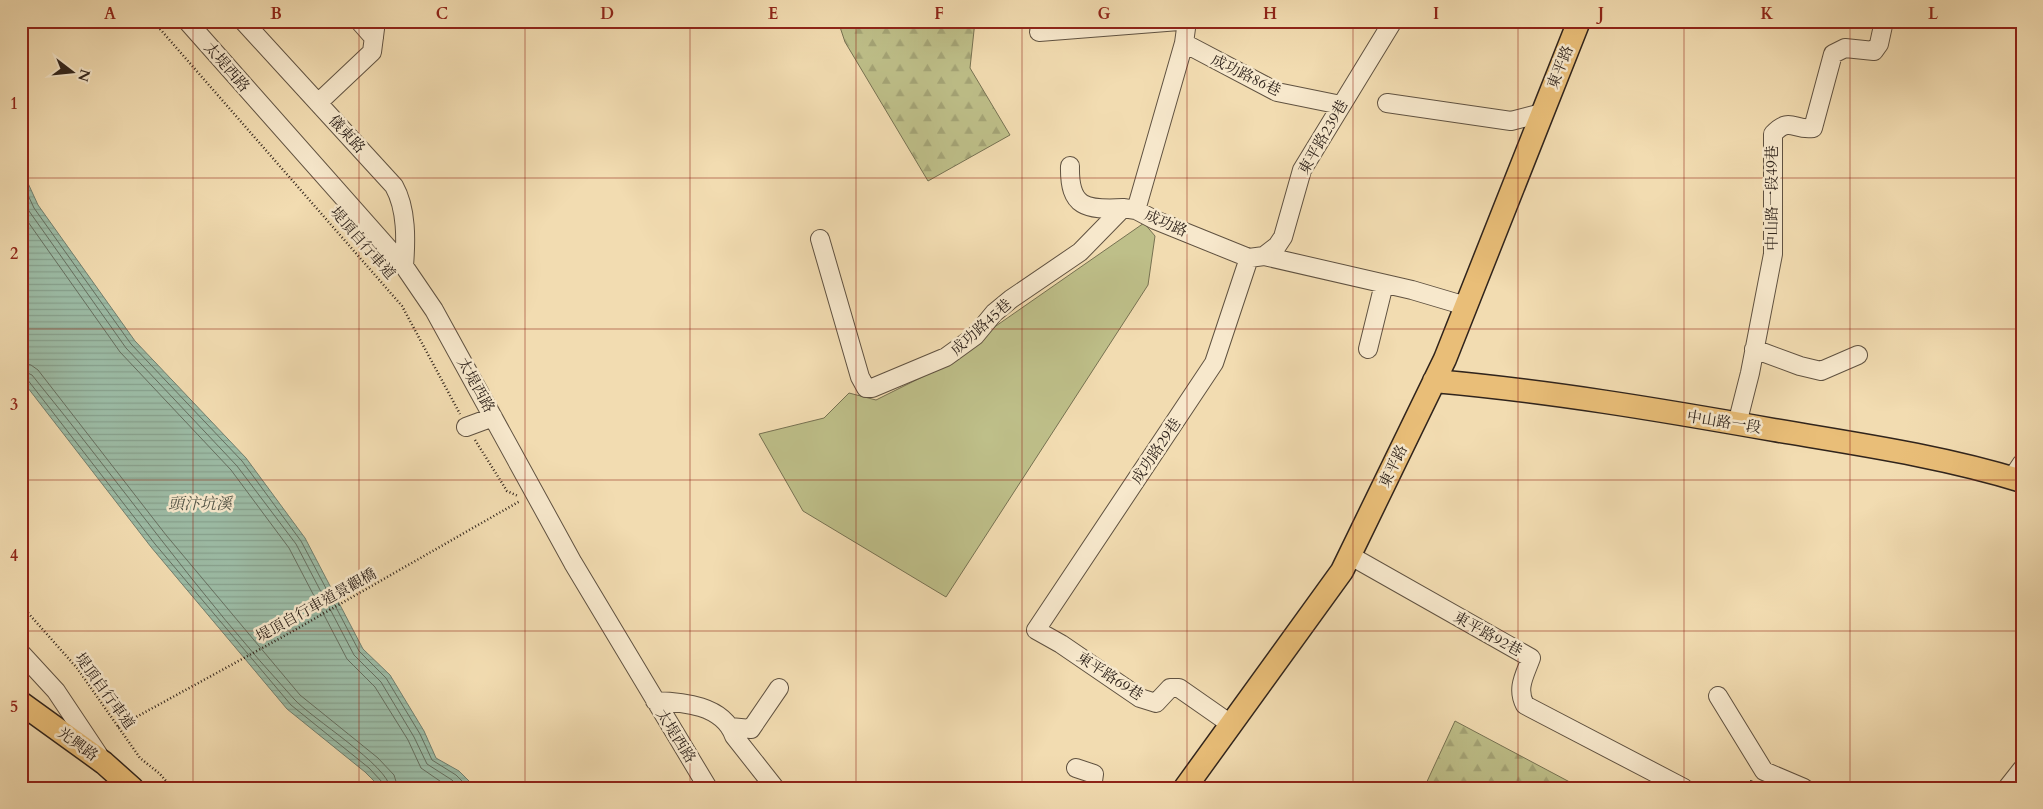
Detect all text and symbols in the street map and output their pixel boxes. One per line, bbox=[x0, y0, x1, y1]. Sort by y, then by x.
text: A bbox=[104, 3, 116, 25]
text: B bbox=[270, 3, 282, 25]
text: C bbox=[436, 3, 448, 25]
text: D bbox=[600, 3, 614, 25]
text: E bbox=[768, 3, 778, 25]
text: F bbox=[934, 3, 944, 25]
text: G bbox=[1097, 3, 1111, 25]
text: H bbox=[1263, 3, 1277, 25]
text: I bbox=[1433, 3, 1439, 25]
text: J bbox=[1596, 3, 1604, 25]
text: K bbox=[1761, 3, 1774, 25]
text: L bbox=[1928, 3, 1939, 25]
street label: 太堤西路 bbox=[200, 38, 254, 96]
street label: 東平路 bbox=[1542, 42, 1578, 92]
north arrow bbox=[48, 48, 98, 98]
street label: 成功路86巷 bbox=[1208, 49, 1284, 101]
text: N bbox=[73, 67, 95, 84]
text: 1 bbox=[10, 93, 18, 115]
street label: 東平路239巷 bbox=[1294, 96, 1352, 178]
street label: 儀東路 bbox=[324, 111, 370, 157]
street label: 中山路一段49巷 bbox=[1762, 145, 1782, 251]
street label: 堤頂自行車道 bbox=[326, 202, 400, 284]
street label: 成功路 bbox=[1141, 205, 1191, 241]
text: 2 bbox=[10, 243, 18, 265]
street label: 成功路45巷 bbox=[946, 294, 1016, 360]
street label: 太堤西路 bbox=[453, 354, 499, 416]
text: 3 bbox=[10, 394, 18, 416]
street label: 中山路一段 bbox=[1685, 406, 1763, 438]
street label: 成功路29巷 bbox=[1127, 414, 1185, 488]
street label: 東平路 bbox=[1374, 441, 1412, 491]
water label: 頭汴坑溪 bbox=[168, 493, 234, 515]
text: 4 bbox=[10, 545, 18, 567]
street label: 堤頂自行車道景觀橋 bbox=[252, 564, 380, 646]
street label: 東平路92巷 bbox=[1450, 607, 1526, 661]
street label: 東平路69巷 bbox=[1073, 647, 1147, 705]
street label: 堤頂自行車道 bbox=[70, 649, 140, 733]
text: 5 bbox=[10, 696, 18, 718]
street label: 太堤西路 bbox=[652, 705, 700, 767]
street label: 光興路 bbox=[54, 723, 102, 765]

